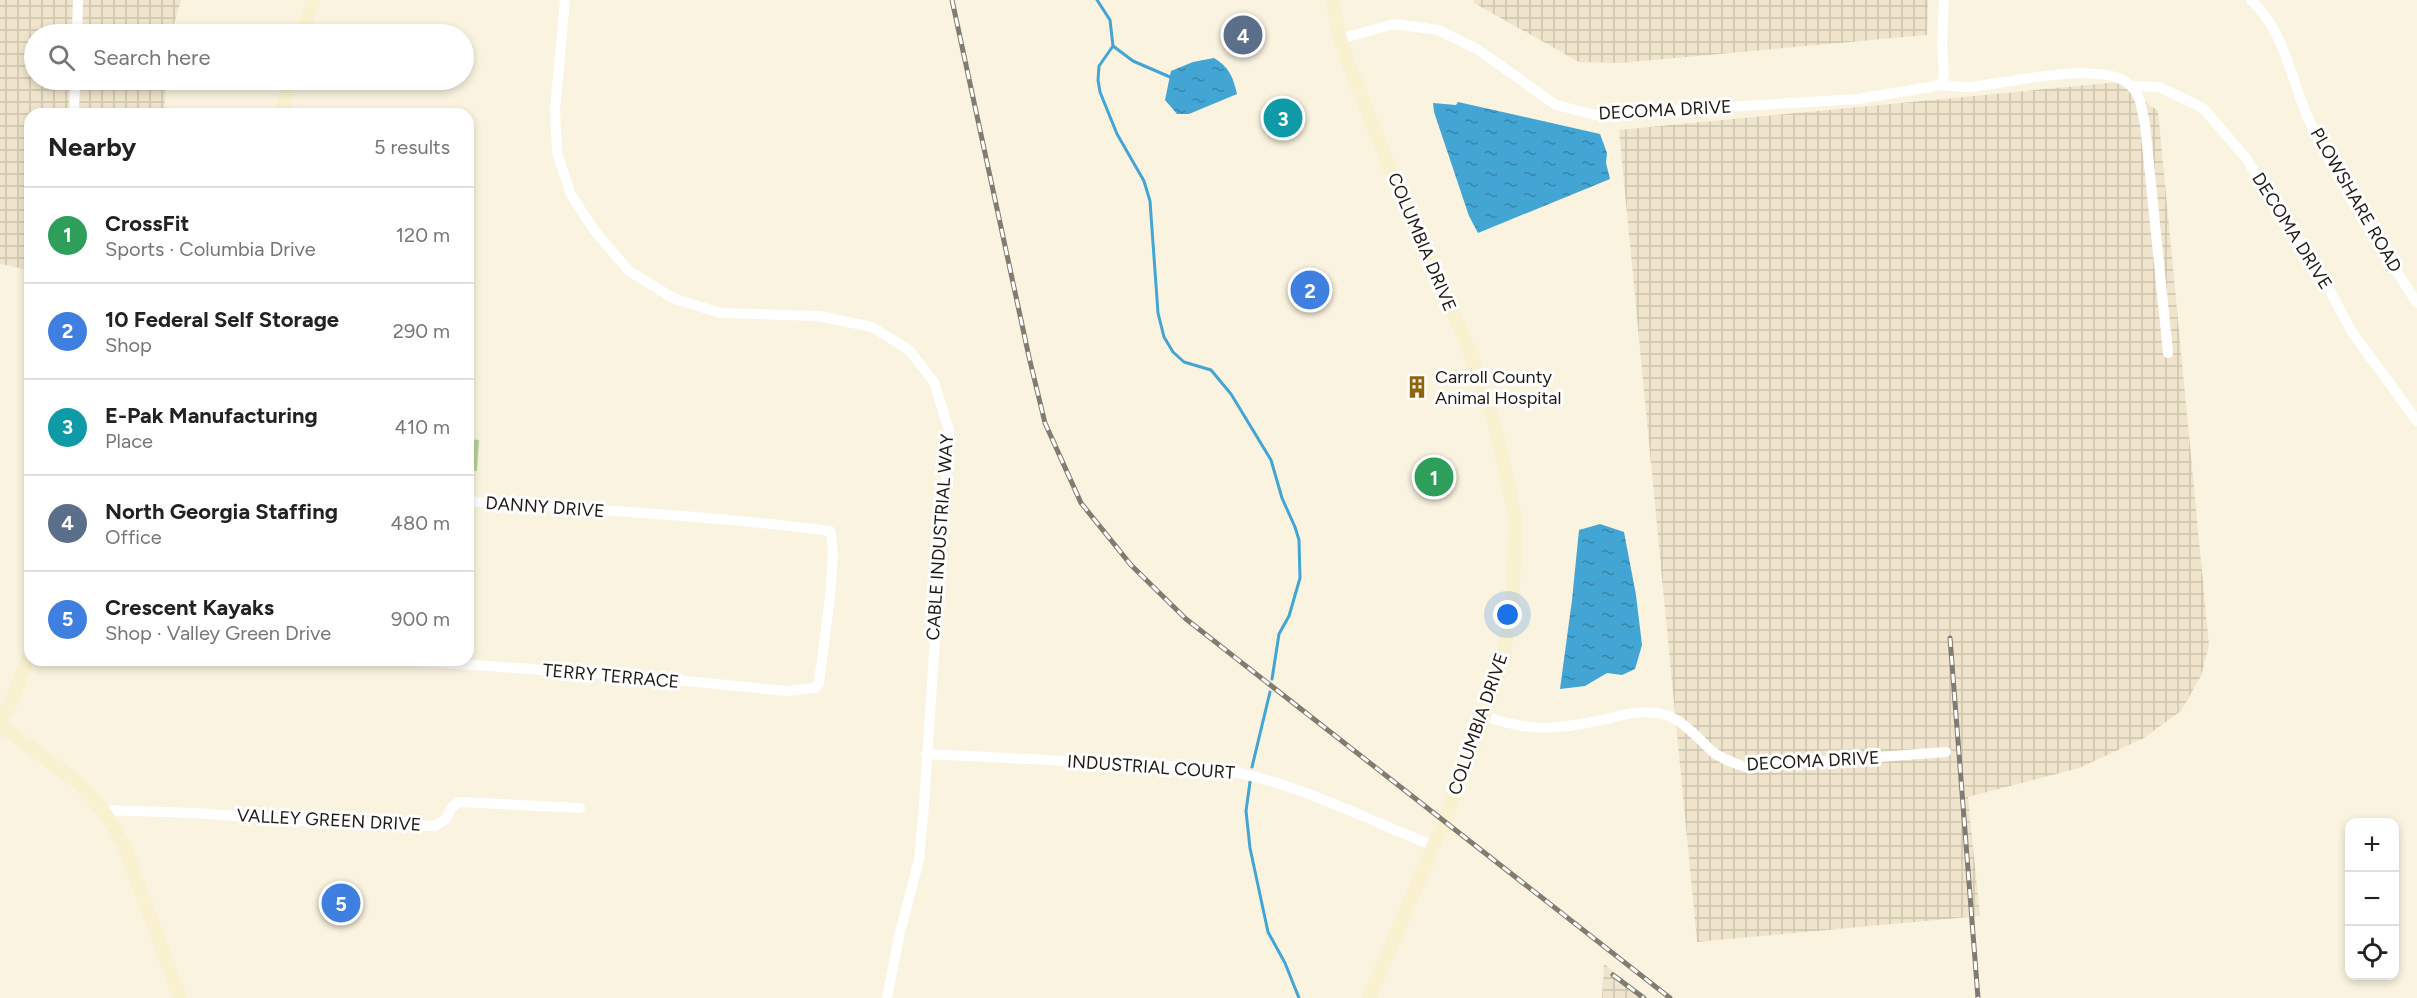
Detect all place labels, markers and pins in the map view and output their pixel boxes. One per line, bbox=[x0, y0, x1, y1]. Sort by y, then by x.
pin: 4 bbox=[1224, 12, 1262, 57]
pin: 3 bbox=[1264, 96, 1302, 140]
pin: 2 bbox=[1290, 268, 1330, 312]
place label: Carroll County Animal Hospital bbox=[1435, 366, 1561, 409]
building icon: Carroll County Animal Hospital bbox=[1404, 374, 1430, 400]
pin: 1 bbox=[1414, 454, 1454, 500]
pin: 5 bbox=[322, 880, 360, 926]

